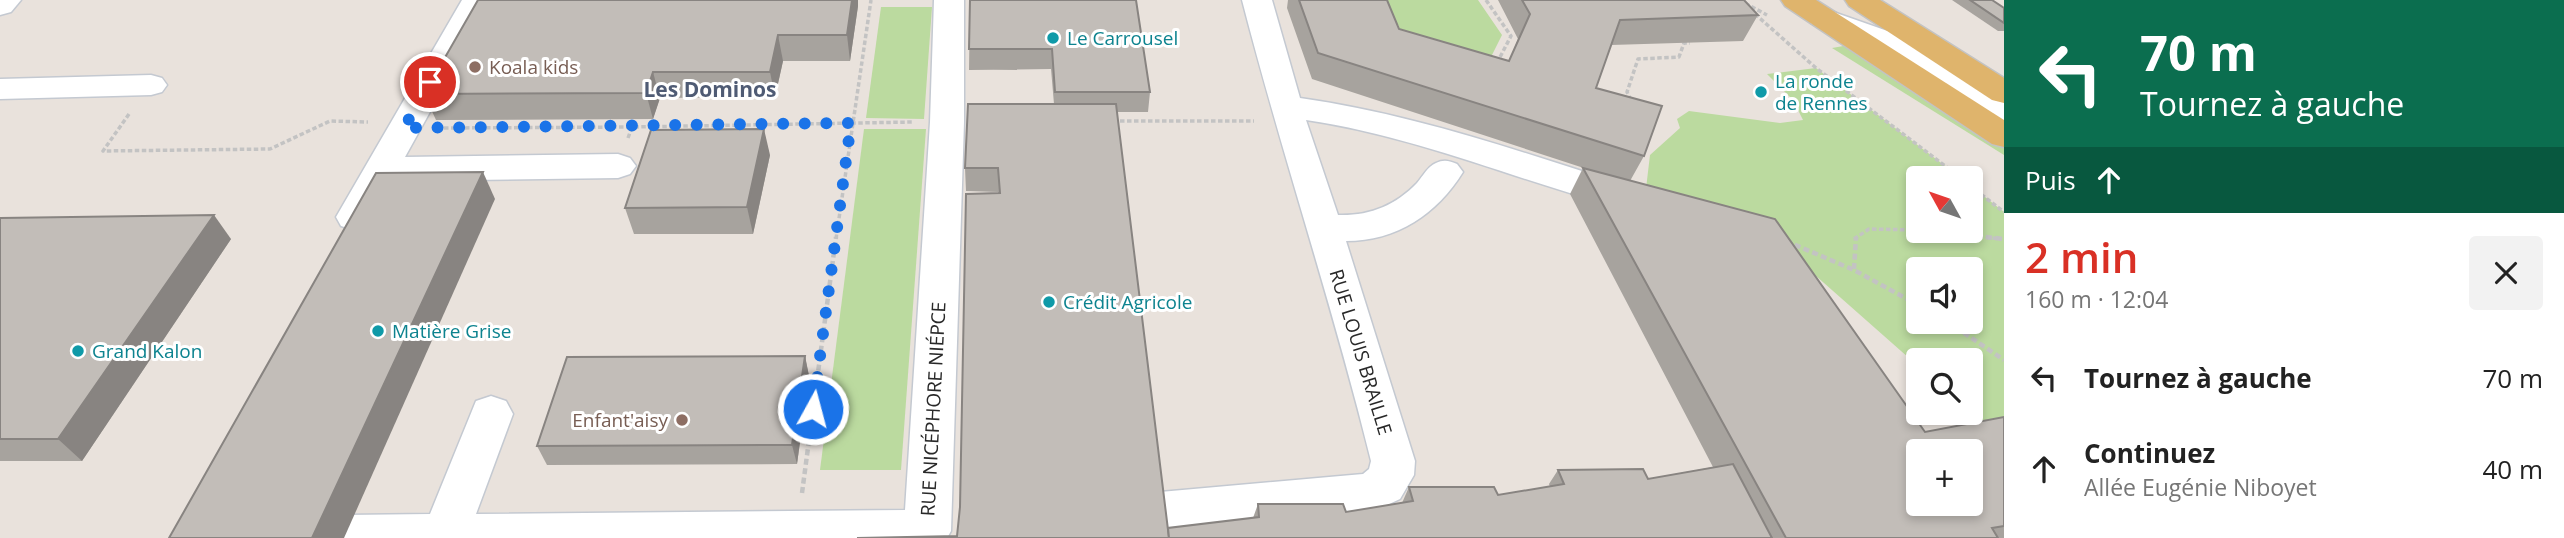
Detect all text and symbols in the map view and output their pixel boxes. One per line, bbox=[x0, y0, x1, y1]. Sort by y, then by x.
text: 70 m bbox=[2140, 19, 2257, 85]
place label: Le Carrousel bbox=[1067, 25, 1178, 51]
icon: left bbox=[2025, 28, 2116, 119]
marker: Le Carrousel bbox=[1045, 30, 1061, 46]
pin bbox=[400, 52, 460, 112]
place label: Koala kids bbox=[489, 54, 578, 80]
marker: Koala kids bbox=[467, 59, 483, 75]
icon: arrive bbox=[411, 63, 449, 101]
place label: La ronde de Rennes bbox=[1775, 68, 1868, 116]
district label: Les Dominos bbox=[644, 75, 776, 103]
text: Tournez à gauche bbox=[2140, 82, 2404, 125]
marker: La ronde de Rennes bbox=[1753, 84, 1769, 100]
icon: ahead bbox=[2090, 161, 2128, 199]
text: Puis bbox=[2025, 162, 2076, 198]
north arrow bbox=[1906, 166, 1983, 243]
map controls bbox=[1906, 166, 1983, 516]
text: 2 min bbox=[2025, 228, 2138, 285]
button: close bbox=[2469, 236, 2543, 310]
button: sound bbox=[1906, 257, 1983, 334]
street label: RUE LOUIS BRAILLE bbox=[1323, 266, 1399, 438]
text: 160 m · 12:04 bbox=[2025, 283, 2168, 315]
place label: Crédit Agricole bbox=[1063, 289, 1192, 315]
marker: Crédit Agricole bbox=[1041, 294, 1057, 310]
street label: RUE NICÉPHORE NIÉPCE bbox=[914, 301, 952, 517]
place label: Matière Grise bbox=[392, 318, 511, 344]
marker: Matière Grise bbox=[370, 323, 386, 339]
place label: Grand Kalon bbox=[92, 338, 202, 364]
marker: Grand Kalon bbox=[70, 343, 86, 359]
button: search bbox=[1906, 348, 1983, 425]
icon: left bbox=[2025, 359, 2063, 397]
text: Tournez à gauche bbox=[2084, 360, 2312, 396]
text: 70 m bbox=[2482, 360, 2543, 396]
position arrow bbox=[776, 372, 850, 446]
place label: Enfant'aisy bbox=[572, 407, 668, 433]
marker: Enfant'aisy bbox=[674, 412, 690, 428]
text: Continuez bbox=[2084, 435, 2215, 471]
button: + bbox=[1906, 439, 1983, 516]
icon: ahead bbox=[2025, 450, 2063, 488]
text: 40 m bbox=[2482, 451, 2543, 487]
text: Allée Eugénie Niboyet bbox=[2084, 471, 2317, 503]

